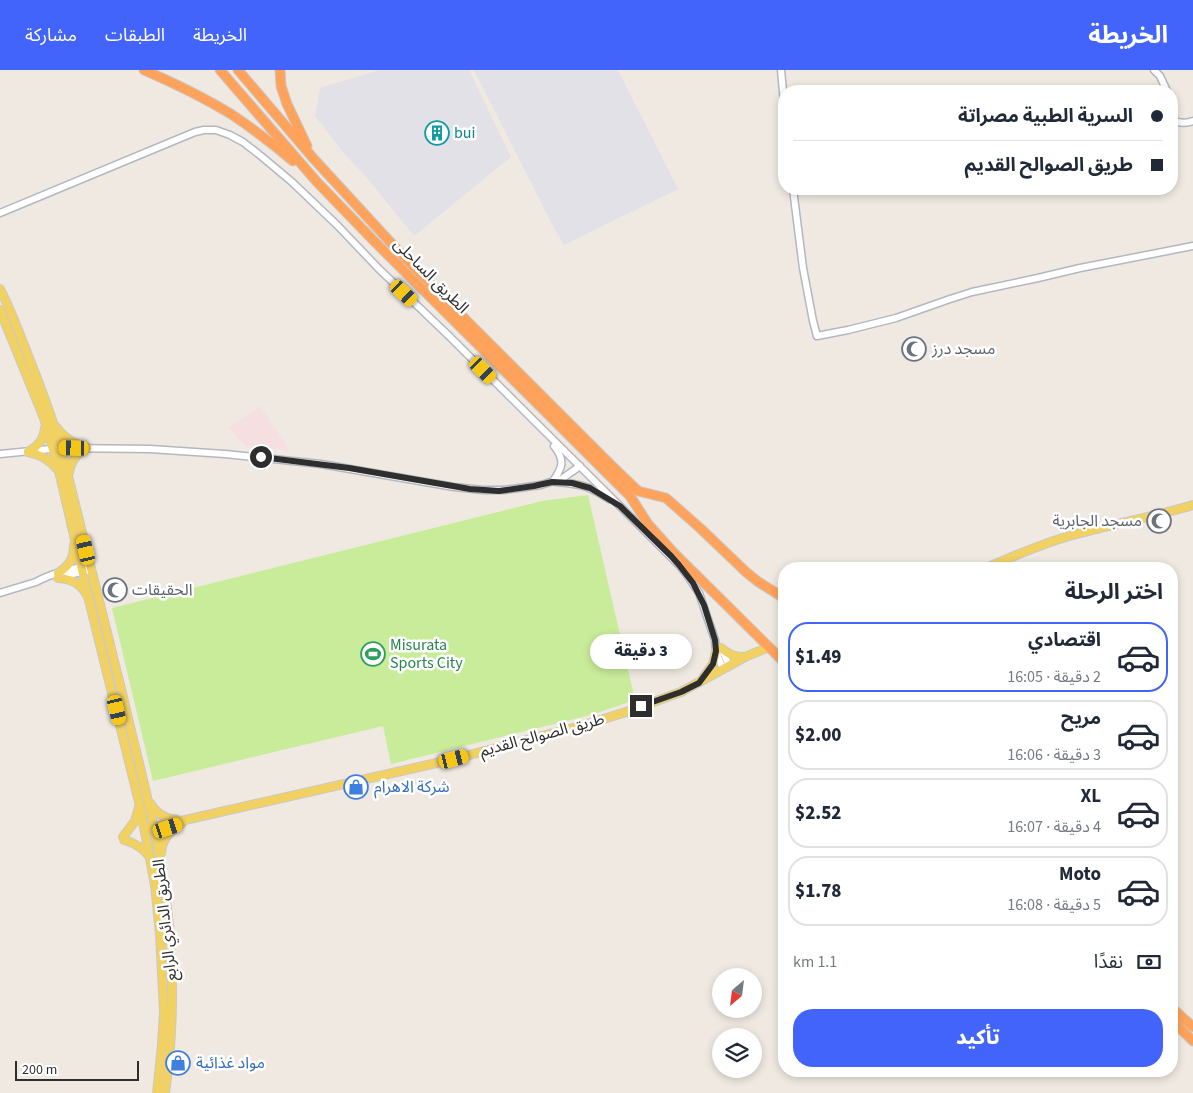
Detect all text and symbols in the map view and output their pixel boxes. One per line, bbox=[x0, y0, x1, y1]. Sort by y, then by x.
text: الخريطة bbox=[1088, 18, 1168, 53]
text: مشاركة bbox=[25, 23, 77, 48]
text: الطبقات bbox=[105, 23, 165, 48]
text: الخريطة bbox=[193, 23, 247, 48]
text: السرية الطبية مصراتة bbox=[958, 103, 1133, 130]
building icon: bui bbox=[424, 120, 450, 146]
place label: bui bbox=[454, 122, 476, 144]
text: طريق الصوالح القديم bbox=[965, 152, 1133, 179]
street label: الطريق الساحلى bbox=[388, 233, 474, 319]
car bbox=[387, 277, 420, 309]
mosque icon: مسجد درز bbox=[901, 336, 927, 362]
place label: مسجد درز bbox=[931, 338, 995, 360]
car bbox=[467, 354, 498, 386]
car bbox=[58, 440, 89, 456]
route start bbox=[250, 446, 272, 468]
mosque icon: مسجد الجابرية bbox=[1146, 508, 1172, 534]
place label: مسجد الجابرية bbox=[1053, 510, 1142, 532]
car bbox=[75, 534, 96, 566]
text: اختر الرحلة bbox=[1065, 576, 1163, 608]
mosque icon: الحقيقات bbox=[102, 577, 128, 603]
place label: الحقيقات bbox=[132, 579, 193, 601]
text: اقتصادي bbox=[1028, 627, 1101, 654]
place label: Misurata Sports City bbox=[390, 634, 463, 674]
callout: 3 دقيقة bbox=[590, 634, 692, 668]
icon: car bbox=[1116, 635, 1161, 680]
text: 3 دقيقة bbox=[614, 640, 668, 662]
sports icon: Misurata Sports City bbox=[360, 641, 386, 667]
text: $1.49 bbox=[795, 644, 841, 671]
text: 2 دقيقة · 16:05 bbox=[1007, 666, 1101, 688]
car bbox=[106, 694, 127, 726]
route end bbox=[630, 695, 652, 717]
text: مريح bbox=[1061, 705, 1101, 732]
street label: طريق الصوالح القديم bbox=[477, 708, 607, 763]
icon: car bbox=[1116, 713, 1161, 758]
text: $2.00 bbox=[795, 722, 841, 749]
text: 3 دقيقة · 16:06 bbox=[1007, 744, 1101, 766]
car bbox=[437, 748, 470, 770]
shop icon: شركة الاهرام bbox=[343, 774, 369, 800]
place label: شركة الاهرام bbox=[374, 776, 450, 799]
text: XL bbox=[1080, 783, 1101, 810]
icon: car bbox=[1116, 791, 1161, 836]
text: $2.52 bbox=[795, 800, 841, 827]
car bbox=[151, 816, 184, 840]
text: 4 دقيقة · 16:07 bbox=[1007, 816, 1101, 838]
street label: الطريق الدائري الرابع bbox=[148, 858, 183, 982]
text: Moto bbox=[1059, 861, 1101, 888]
icon: car bbox=[1116, 869, 1161, 914]
text: $1.78 bbox=[795, 878, 841, 905]
text: 5 دقيقة · 16:08 bbox=[1007, 894, 1101, 916]
icon: cash bbox=[1135, 948, 1163, 976]
text: نقدًا bbox=[1094, 949, 1123, 976]
text: 1.1 km bbox=[793, 951, 837, 973]
north arrow bbox=[712, 968, 762, 1018]
map controls bbox=[712, 968, 762, 1078]
button: تأكيد bbox=[793, 1009, 1163, 1067]
button: layers bbox=[712, 1028, 762, 1078]
shop icon: مواد غذائية bbox=[165, 1050, 191, 1076]
place label: مواد غذائية bbox=[196, 1052, 265, 1074]
scale bar bbox=[15, 1058, 139, 1081]
text: 200 m bbox=[22, 1060, 57, 1080]

